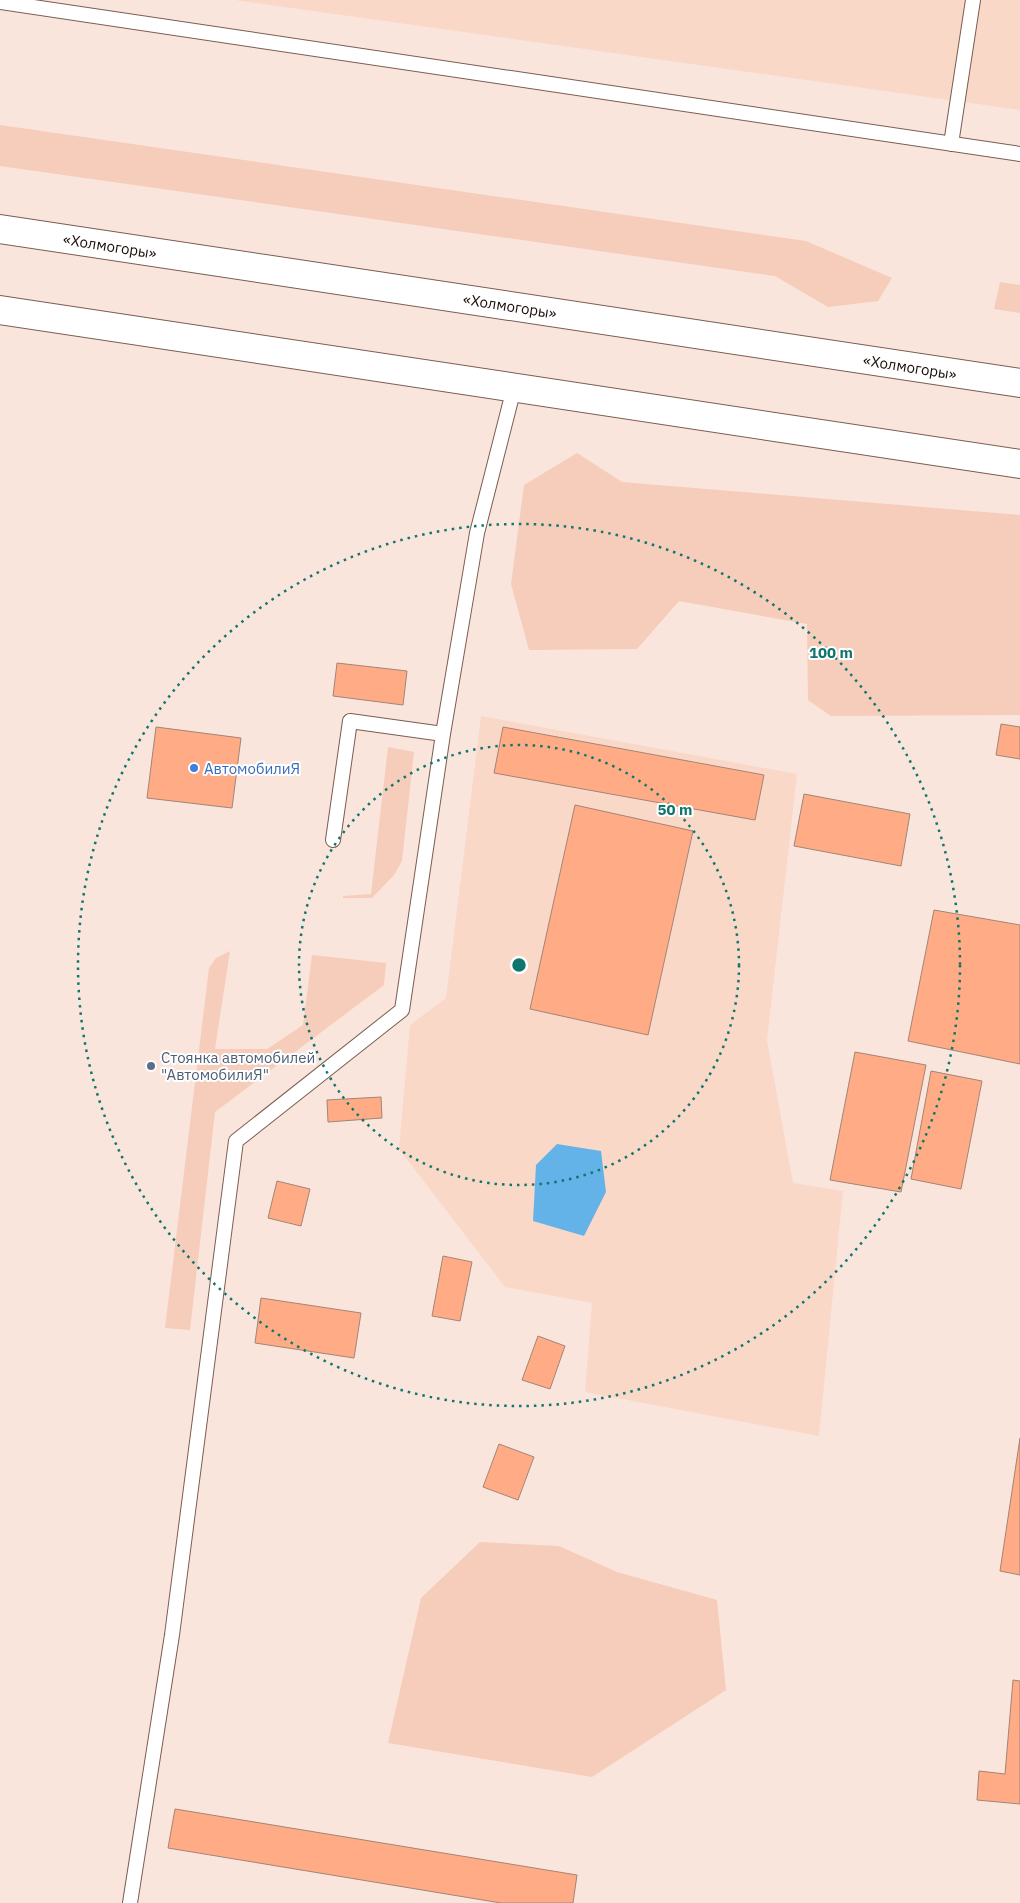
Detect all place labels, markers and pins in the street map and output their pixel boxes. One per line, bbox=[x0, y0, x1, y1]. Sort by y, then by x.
place label: АвтомобилиЯ bbox=[204, 759, 300, 778]
marker: АвтомобилиЯ bbox=[188, 762, 200, 774]
centre of rings bbox=[510, 956, 528, 974]
place label: Стоянка автомобилей "АвтомобилиЯ" bbox=[161, 1048, 315, 1084]
marker: Стоянка автомобилей "АвтомобилиЯ" bbox=[145, 1060, 157, 1072]

